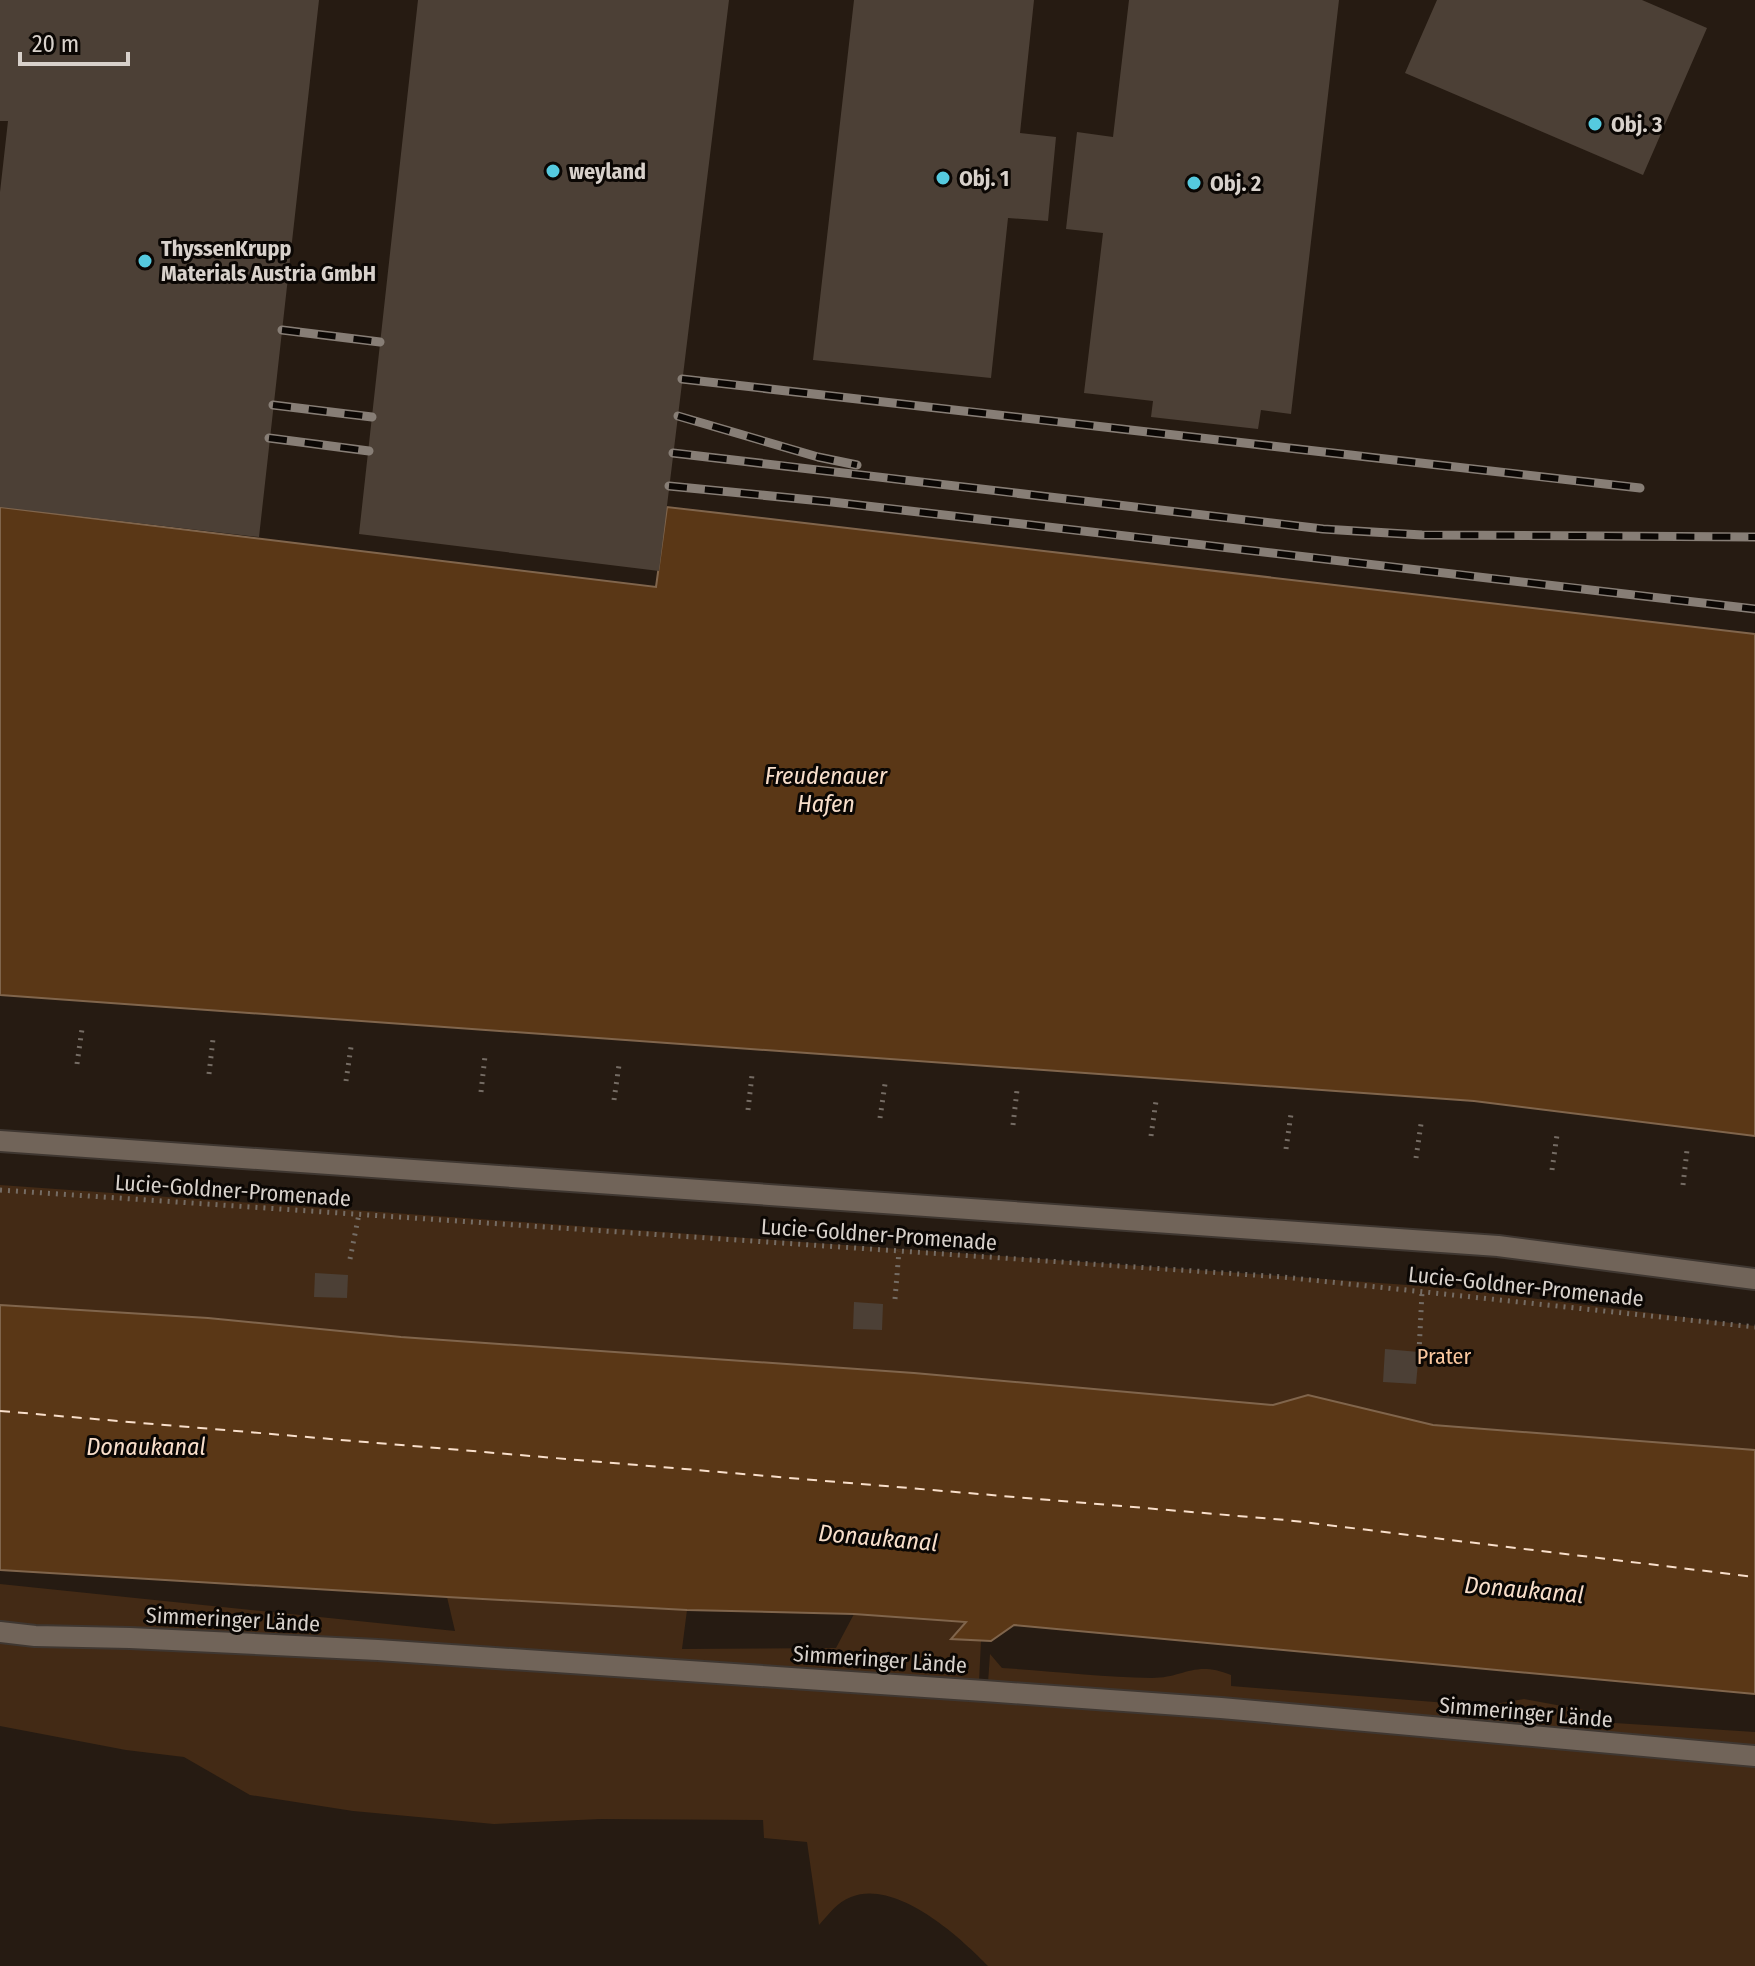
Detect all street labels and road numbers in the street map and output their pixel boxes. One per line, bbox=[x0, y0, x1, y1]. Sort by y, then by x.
street label: Lucie-Goldner-Promenade bbox=[114, 1169, 352, 1212]
street label: Lucie-Goldner-Promenade bbox=[760, 1213, 998, 1256]
street label: Lucie-Goldner-Promenade bbox=[1407, 1261, 1645, 1312]
street label: Simmeringer Lände bbox=[145, 1601, 321, 1638]
street label: Simmeringer Lände bbox=[792, 1640, 968, 1679]
street label: Simmeringer Lände bbox=[1438, 1691, 1614, 1734]

